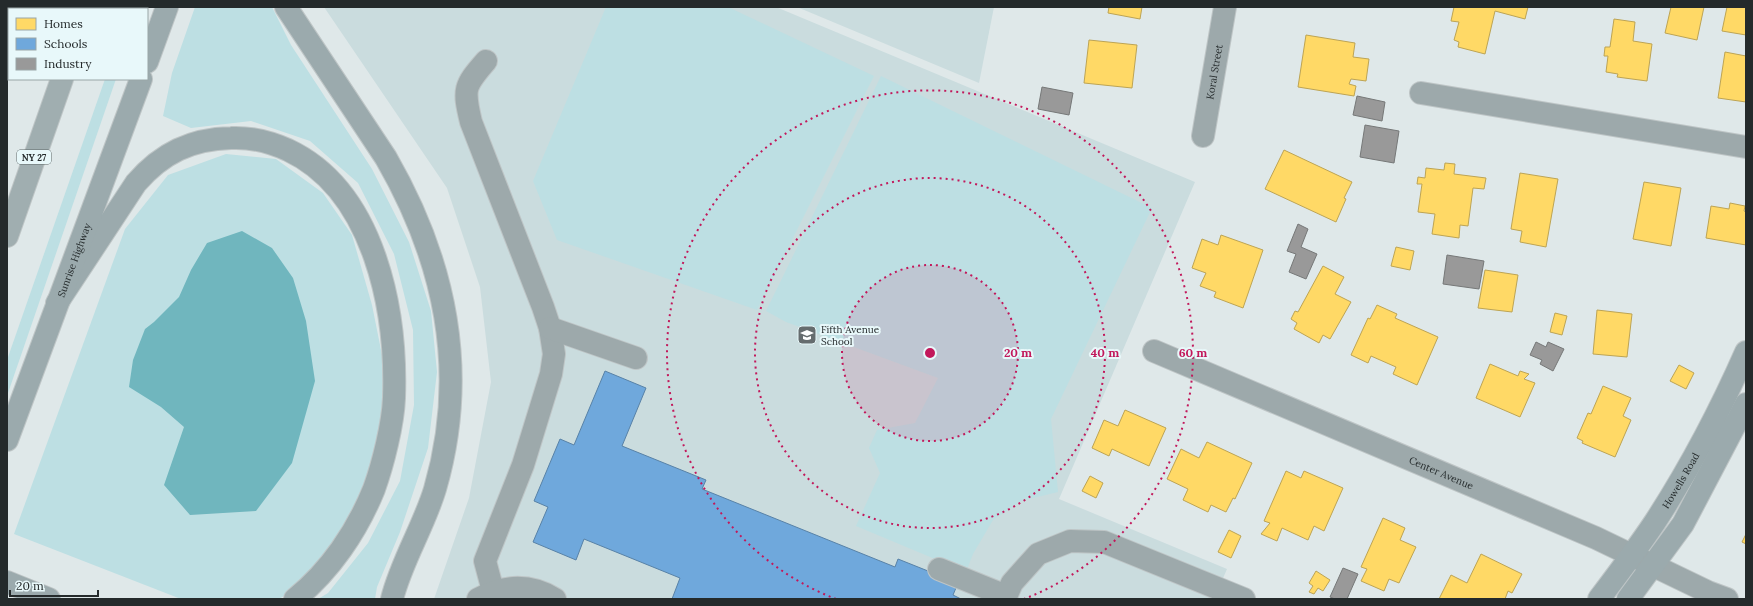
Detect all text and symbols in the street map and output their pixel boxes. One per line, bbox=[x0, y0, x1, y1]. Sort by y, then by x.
legend bbox=[8, 8, 148, 80]
text: Homes bbox=[44, 16, 83, 31]
text: Schools bbox=[44, 36, 88, 51]
street label: Koral Street bbox=[1203, 43, 1225, 100]
text: Industry bbox=[44, 56, 92, 71]
road number: NY 27 bbox=[17, 150, 51, 164]
street label: Sunrise Highway bbox=[54, 220, 94, 299]
place label: Fifth Avenue School bbox=[821, 323, 880, 348]
school or university icon: Fifth Avenue School bbox=[796, 324, 818, 346]
text: 20 m bbox=[1004, 345, 1032, 360]
text: 40 m bbox=[1091, 345, 1119, 360]
text: 60 m bbox=[1179, 345, 1207, 360]
centre of rings bbox=[923, 346, 937, 360]
street label: Howells Road bbox=[1659, 450, 1702, 511]
street label: Center Avenue bbox=[1407, 453, 1476, 492]
scale bar bbox=[10, 572, 98, 598]
text: 20 m bbox=[16, 578, 44, 593]

